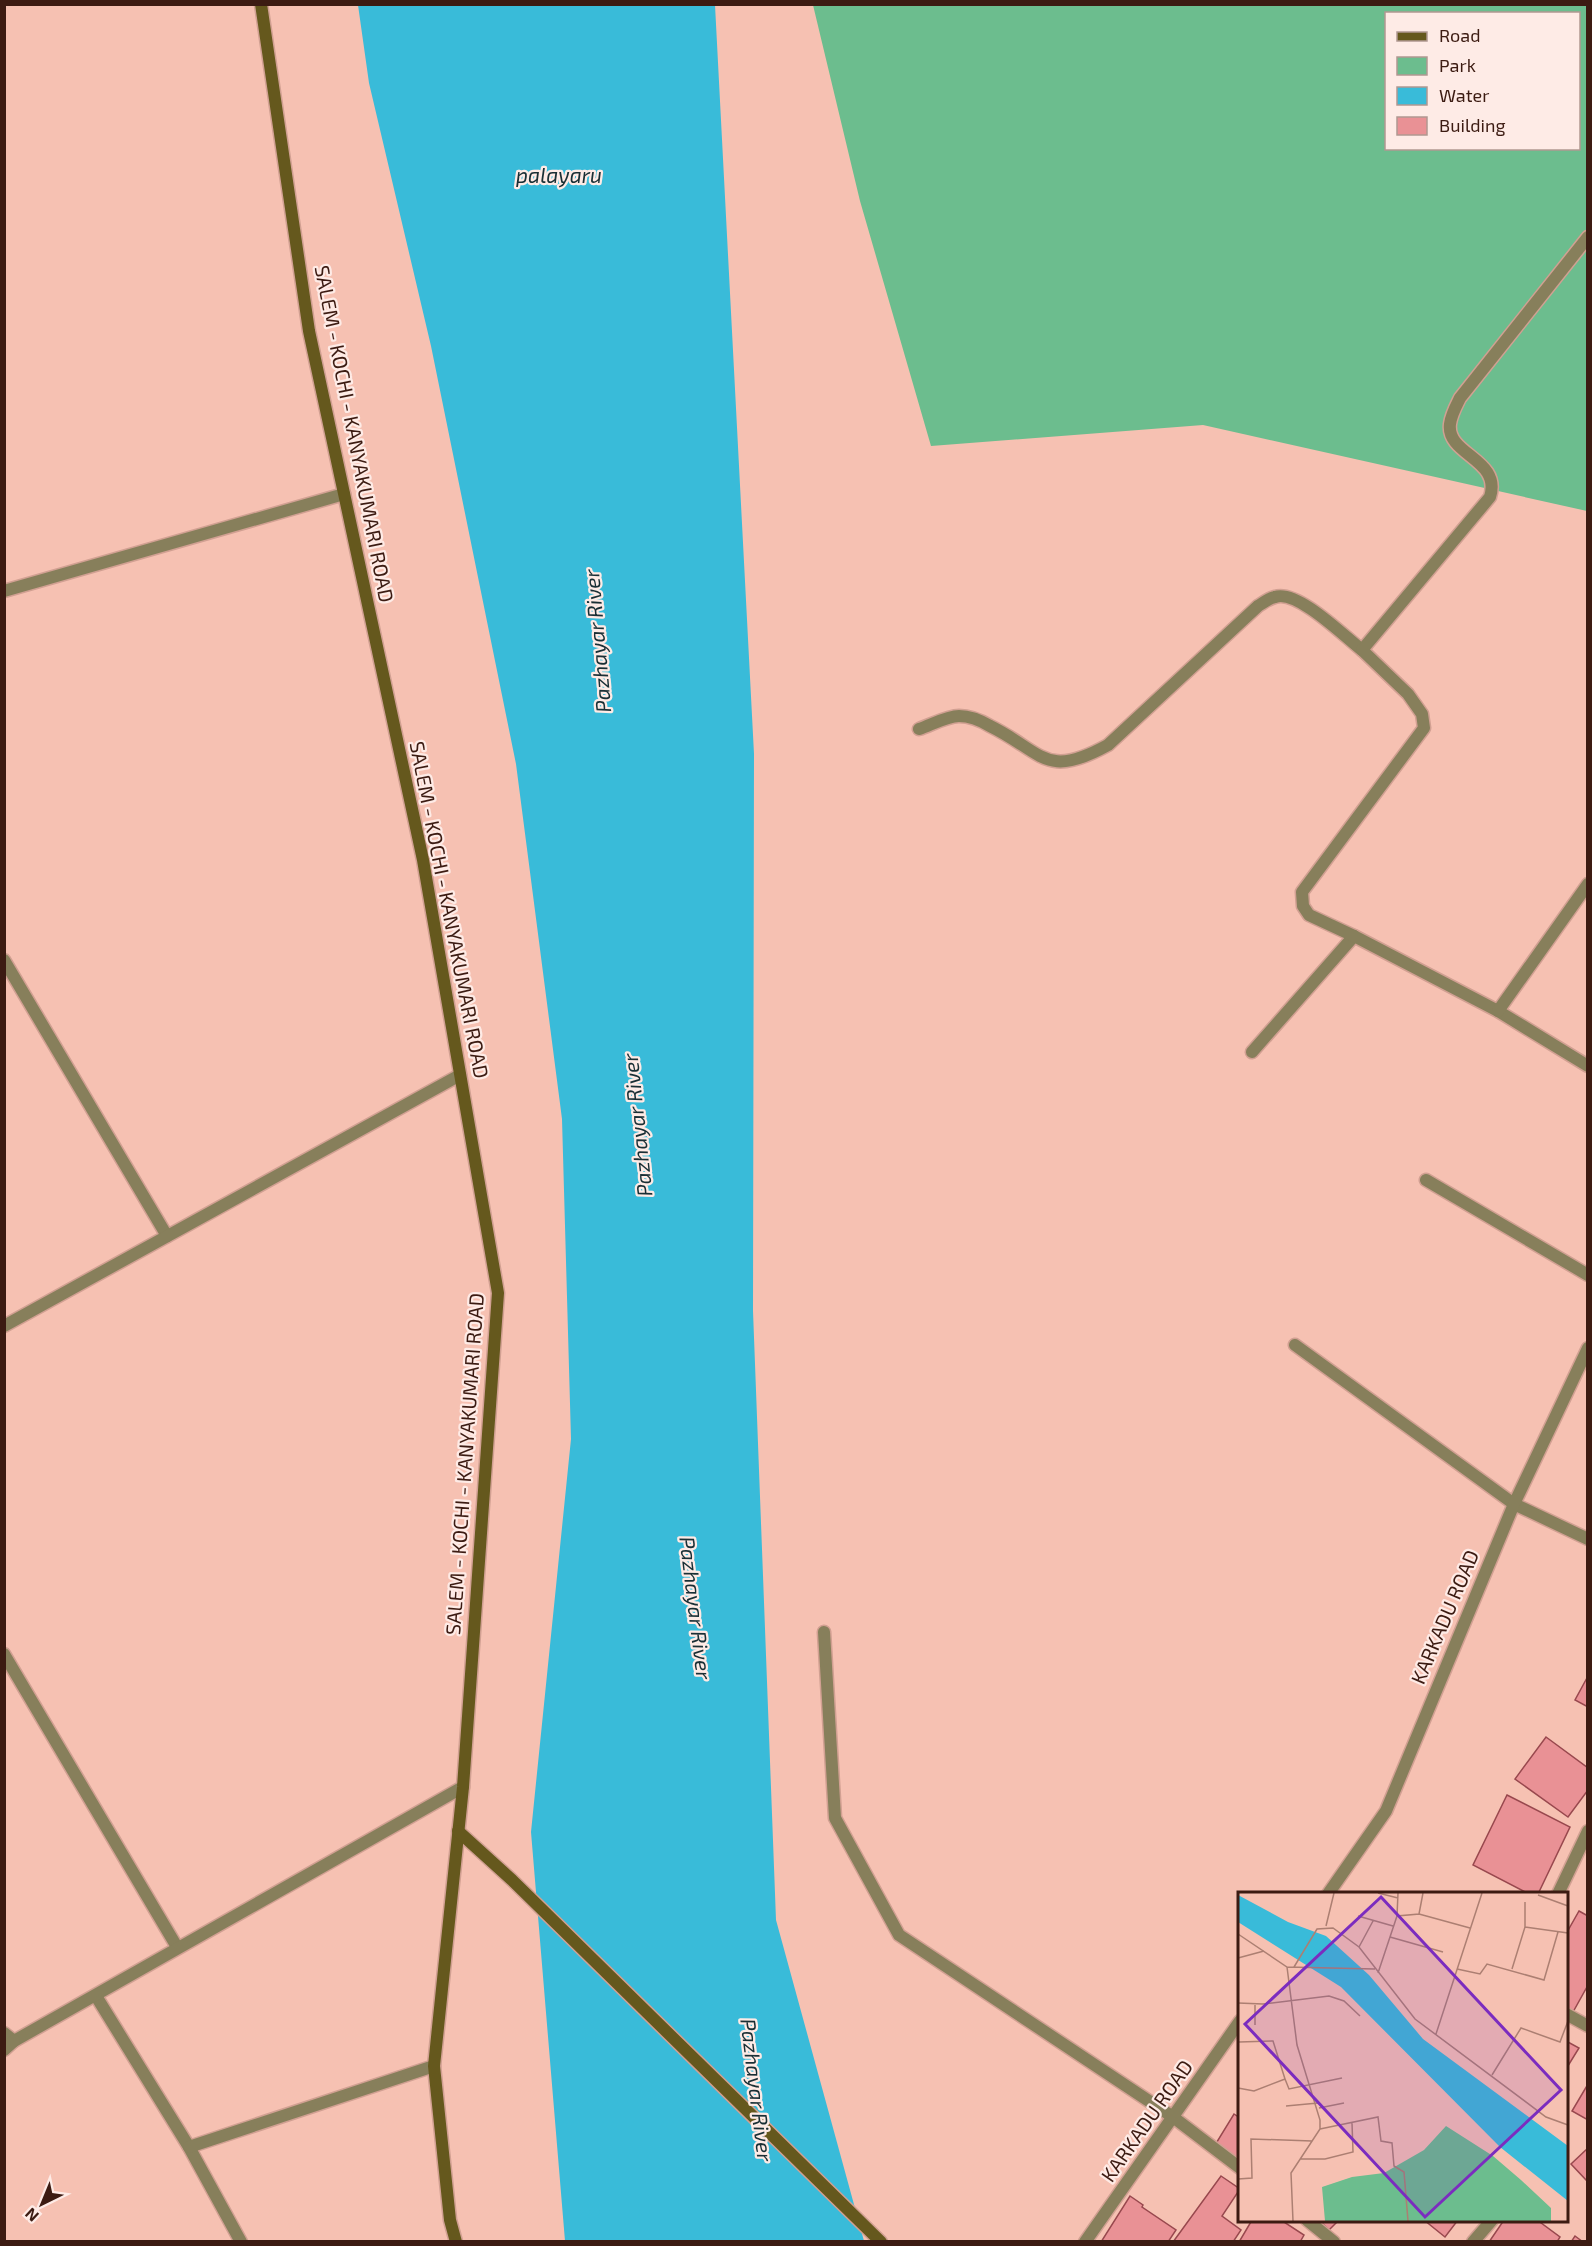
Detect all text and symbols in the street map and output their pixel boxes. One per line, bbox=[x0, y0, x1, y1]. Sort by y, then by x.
legend bbox=[1385, 12, 1580, 150]
text: Road bbox=[1439, 24, 1480, 46]
text: Park bbox=[1439, 54, 1476, 76]
text: Water bbox=[1439, 84, 1489, 106]
text: Building bbox=[1439, 114, 1506, 136]
water label: palayaru bbox=[516, 162, 602, 188]
street label: SALEM - KOCHI - KANYAKUMARI ROAD bbox=[310, 263, 399, 604]
water label: Pazhayar River bbox=[578, 568, 616, 714]
street label: SALEM - KOCHI - KANYAKUMARI ROAD bbox=[405, 739, 494, 1080]
water label: Pazhayar River bbox=[616, 1052, 657, 1198]
street label: SALEM - KOCHI - KANYAKUMARI ROAD bbox=[440, 1292, 488, 1636]
water label: Pazhayar River bbox=[674, 1535, 718, 1682]
street label: KARKADU ROAD bbox=[1405, 1546, 1483, 1687]
inset map bbox=[1238, 1892, 1568, 2222]
water label: Pazhayar River bbox=[735, 2017, 779, 2164]
street label: KARKADU ROAD bbox=[1095, 2055, 1197, 2186]
north arrow bbox=[12, 2174, 72, 2234]
text: N bbox=[21, 2204, 42, 2226]

